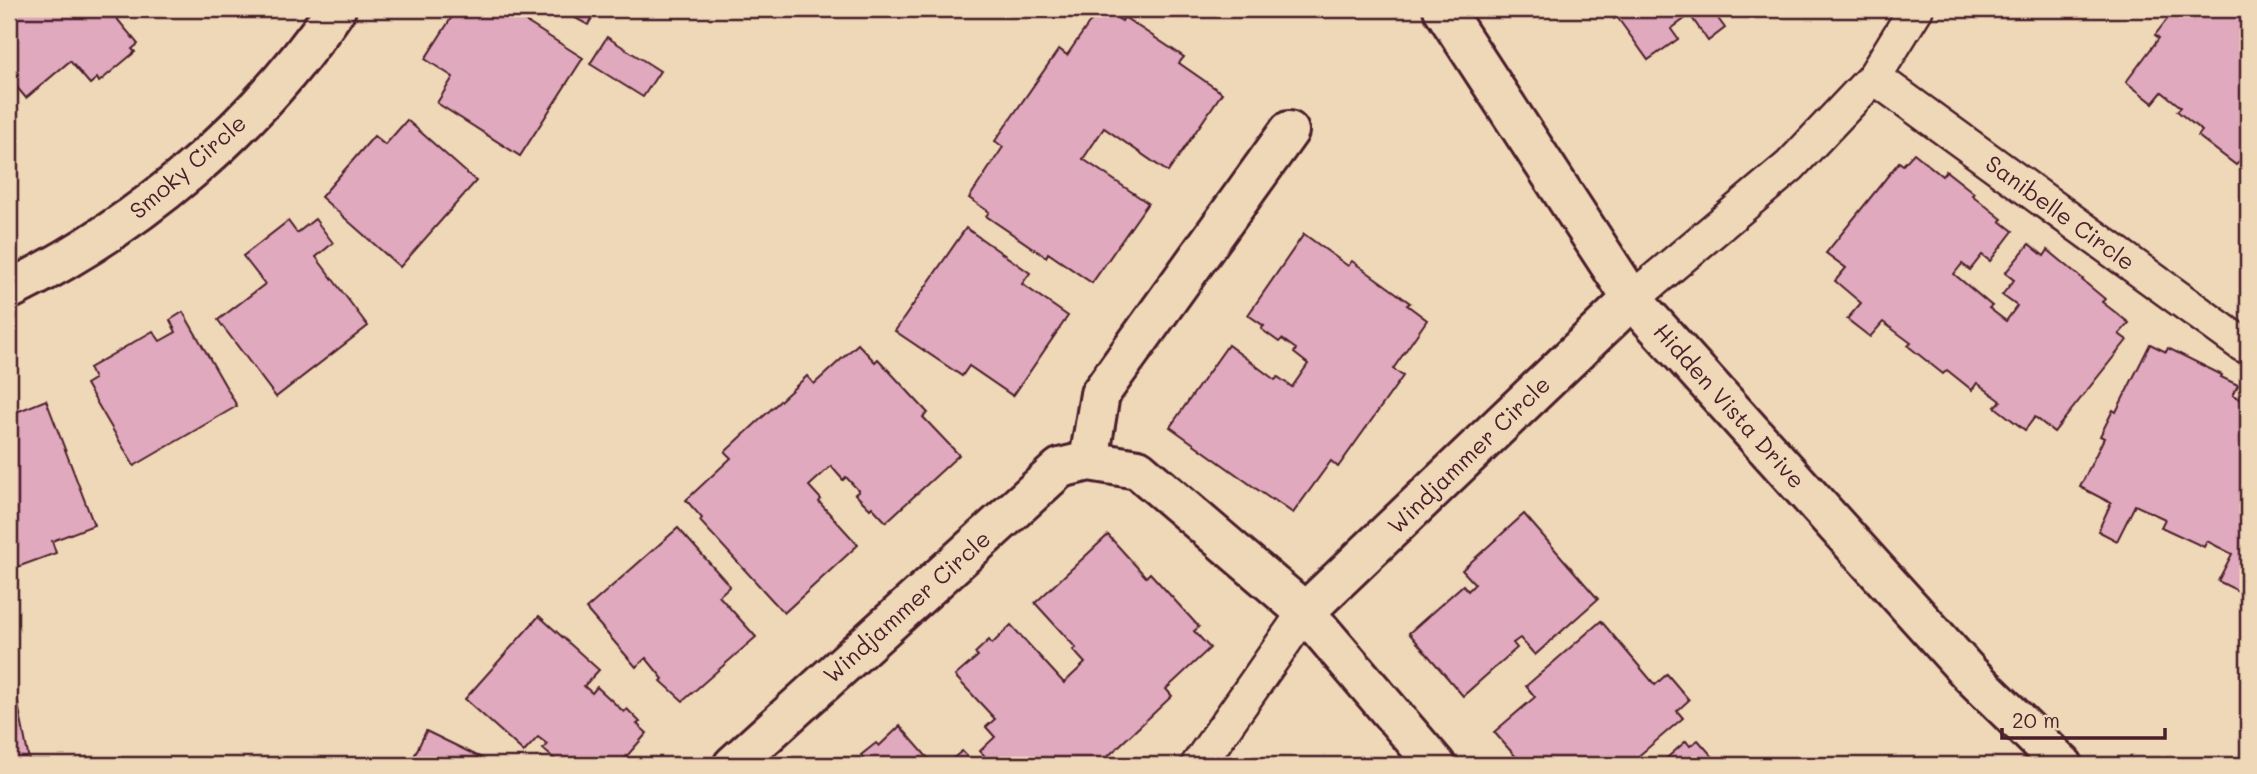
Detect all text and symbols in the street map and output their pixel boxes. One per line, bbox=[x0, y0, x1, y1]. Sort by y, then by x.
street label: Smoky Circle bbox=[123, 107, 252, 225]
street label: Sanibelle Circle bbox=[1980, 148, 2141, 277]
street label: Hidden Vista Drive bbox=[1647, 316, 1812, 494]
street label: Windjammer Circle bbox=[1381, 369, 1556, 540]
street label: Windjammer Circle bbox=[816, 523, 996, 689]
scale bar bbox=[2002, 697, 2164, 741]
text: 20 m bbox=[2012, 706, 2060, 733]

